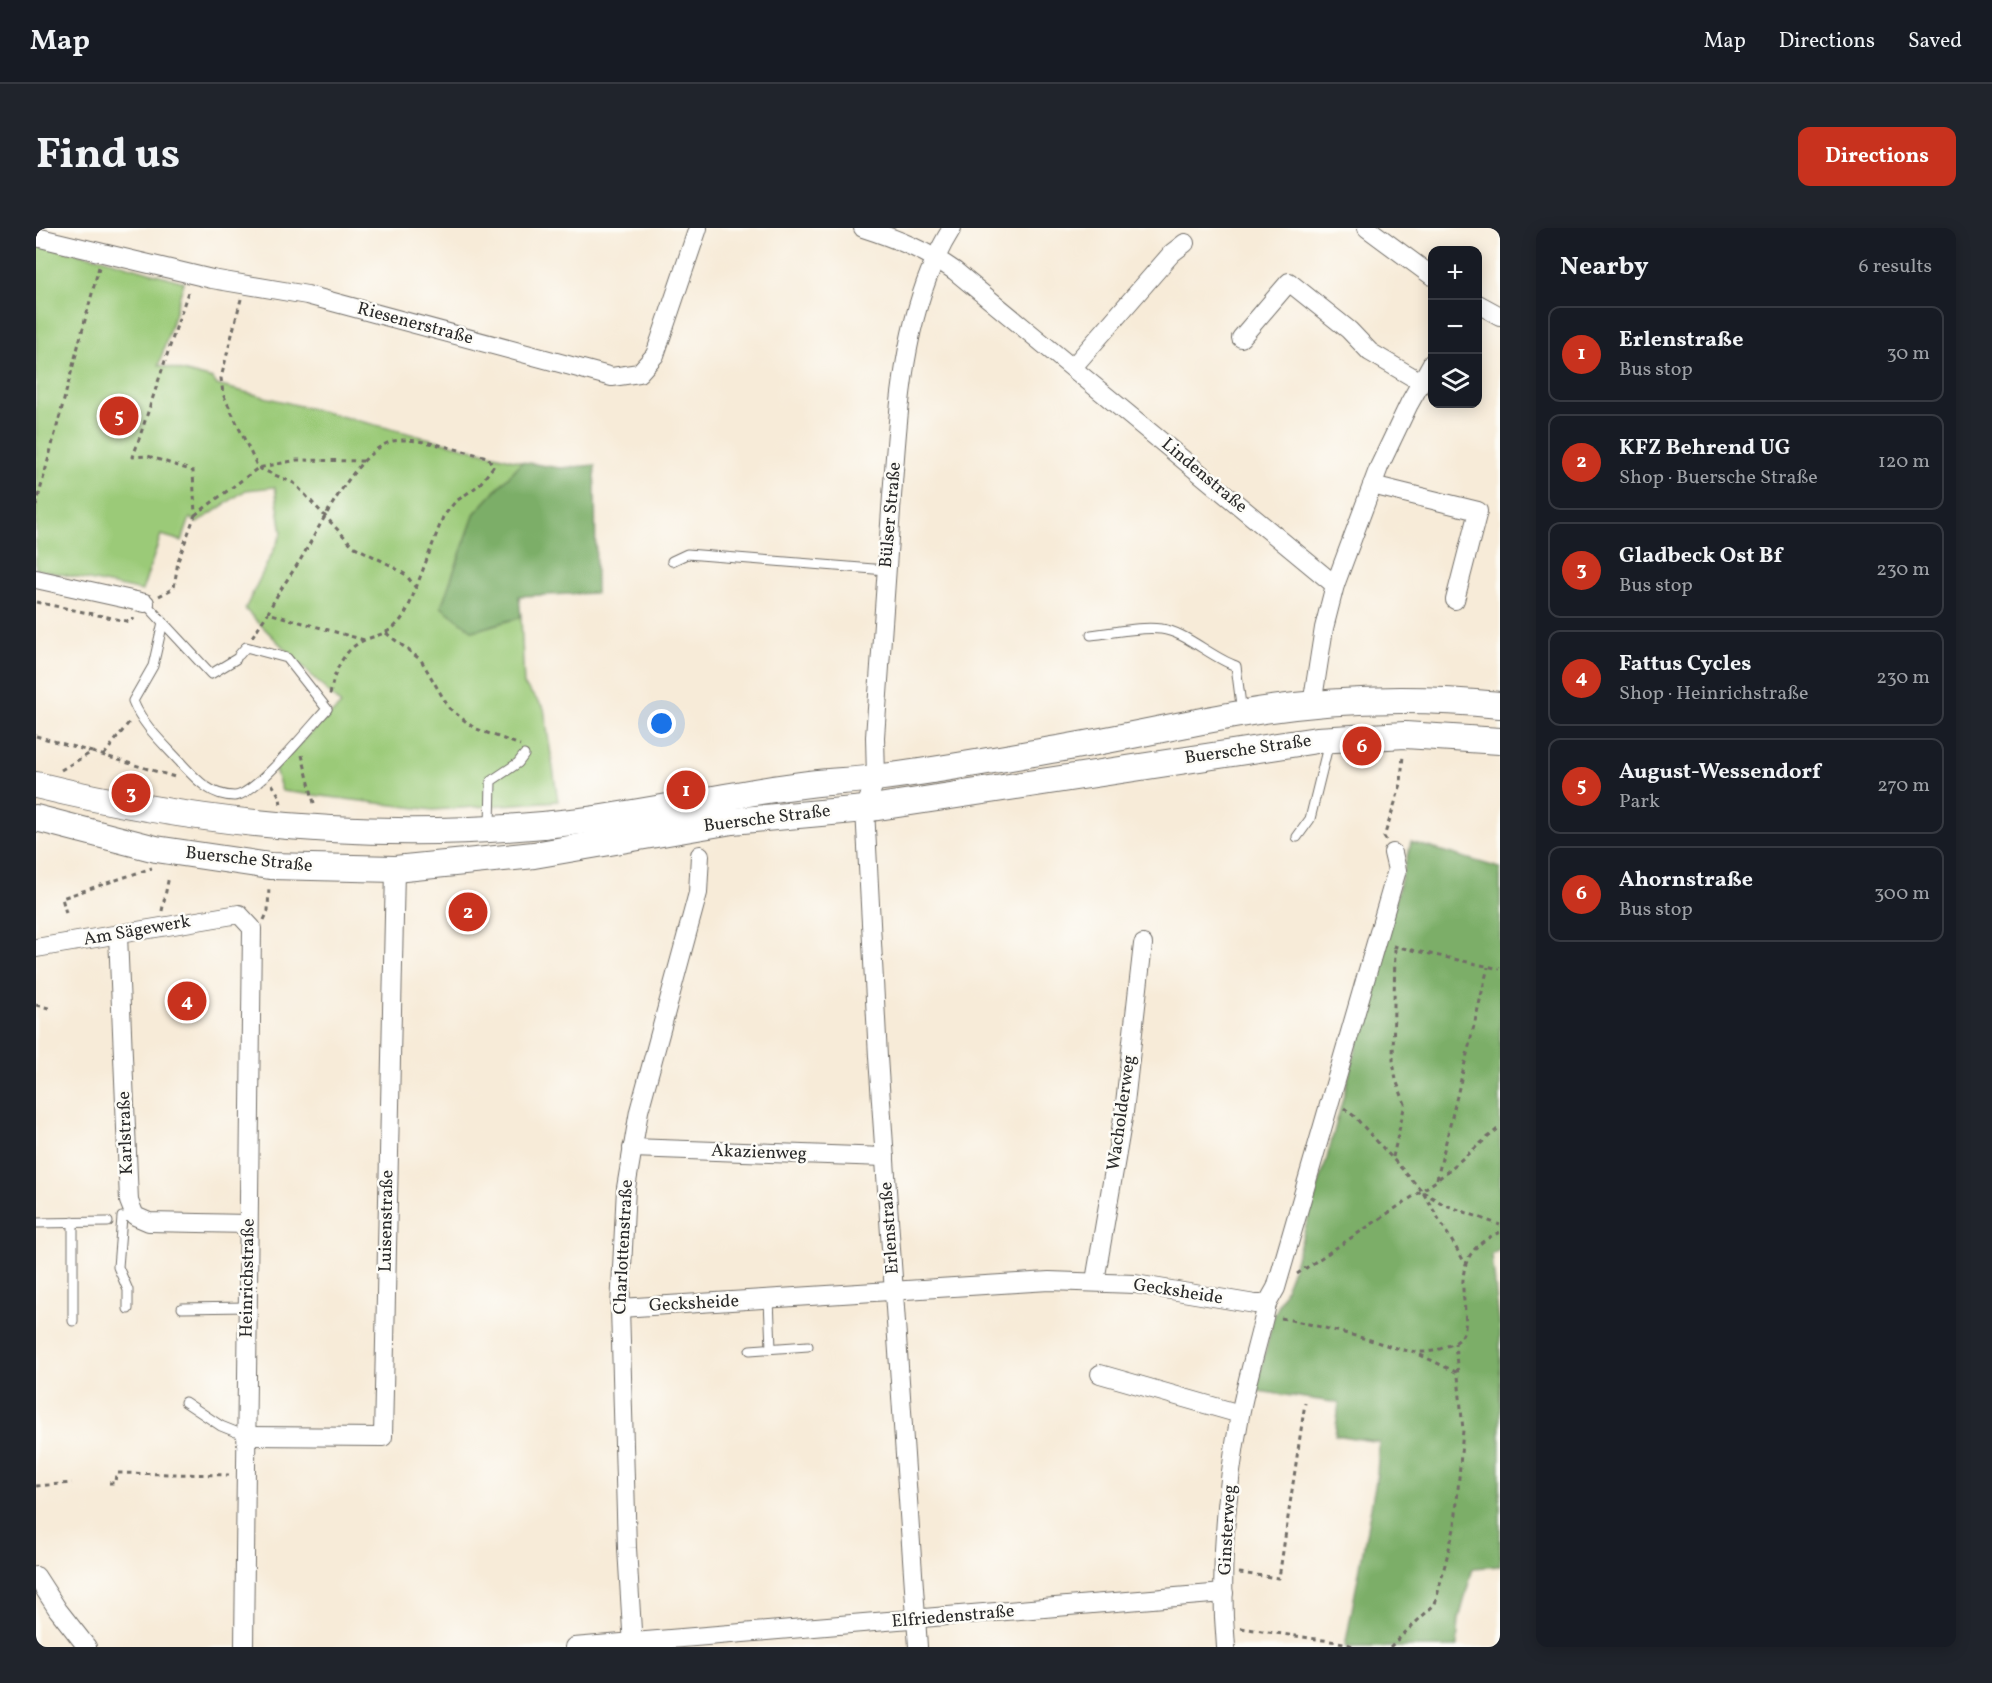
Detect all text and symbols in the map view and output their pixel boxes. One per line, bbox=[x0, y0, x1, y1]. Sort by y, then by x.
text: Map bbox=[30, 22, 90, 61]
text: Map bbox=[1704, 27, 1746, 56]
text: Directions bbox=[1779, 27, 1875, 56]
text: Saved bbox=[1908, 27, 1962, 56]
text: Find us bbox=[36, 127, 180, 186]
button: Directions bbox=[1798, 127, 1956, 186]
map controls bbox=[1428, 246, 1482, 408]
button: + bbox=[1428, 246, 1482, 300]
text: Nearby bbox=[1560, 249, 1649, 285]
text: 6 results bbox=[1859, 253, 1932, 281]
street label: Riesenerstraße bbox=[354, 297, 476, 351]
button: − bbox=[1428, 300, 1482, 354]
text: Erlenstraße bbox=[1619, 325, 1743, 356]
text: 1 bbox=[1577, 340, 1586, 368]
text: 30 m bbox=[1886, 340, 1930, 368]
button: layers bbox=[1428, 354, 1482, 408]
text: Bus stop bbox=[1619, 356, 1693, 384]
pin: 5 bbox=[100, 394, 139, 438]
street label: Lindenstraße bbox=[1156, 433, 1252, 519]
text: KFZ Behrend UG bbox=[1619, 433, 1790, 464]
text: 2 bbox=[1576, 448, 1587, 476]
text: 120 m bbox=[1878, 448, 1930, 476]
street label: Bülser Straße bbox=[874, 461, 908, 569]
text: Shop · Buersche Straße bbox=[1619, 464, 1818, 492]
text: Gladbeck Ost Bf bbox=[1619, 541, 1782, 572]
text: 3 bbox=[1576, 556, 1587, 584]
text: 230 m bbox=[1876, 556, 1930, 584]
text: Bus stop bbox=[1619, 572, 1693, 600]
text: Fattus Cycles bbox=[1619, 649, 1751, 680]
text: 4 bbox=[1575, 664, 1588, 692]
text: 230 m bbox=[1876, 664, 1930, 692]
text: Shop · Heinrichstraße bbox=[1619, 680, 1809, 708]
your location bbox=[647, 709, 676, 738]
pin: 6 bbox=[1342, 724, 1382, 768]
street label: Buersche Straße bbox=[1183, 729, 1313, 771]
text: August-Wessendorf bbox=[1619, 757, 1821, 788]
pin: 1 bbox=[666, 768, 706, 812]
pin: 3 bbox=[112, 770, 151, 816]
text: 5 bbox=[1577, 772, 1586, 800]
text: 270 m bbox=[1877, 772, 1930, 800]
text: Park bbox=[1619, 788, 1660, 816]
street label: Buersche Straße bbox=[702, 799, 832, 839]
street label: Buersche Straße bbox=[184, 841, 314, 879]
text: Ahornstraße bbox=[1619, 865, 1753, 896]
text: 6 bbox=[1576, 880, 1587, 908]
text: 300 m bbox=[1874, 880, 1930, 908]
pin: 2 bbox=[448, 890, 488, 934]
text: Bus stop bbox=[1619, 896, 1693, 924]
street label: Am Sägewerk bbox=[82, 909, 193, 953]
pin: 4 bbox=[168, 978, 206, 1024]
street label: Wacholderweg bbox=[1102, 1054, 1142, 1172]
street label: Karlstraße bbox=[112, 1091, 140, 1175]
street label: Akazienweg bbox=[711, 1139, 807, 1167]
street label: Luisenstraße bbox=[374, 1170, 400, 1272]
street label: Charlottenstraße bbox=[608, 1179, 640, 1315]
street label: Erlenstraße bbox=[874, 1181, 906, 1275]
street label: Heinrichstraße bbox=[234, 1218, 262, 1338]
street label: Gecksheide bbox=[1132, 1273, 1224, 1311]
street label: Gecksheide bbox=[648, 1289, 740, 1319]
street label: Ginsterweg bbox=[1213, 1484, 1243, 1576]
street label: Elfriedenstraße bbox=[891, 1599, 1015, 1635]

